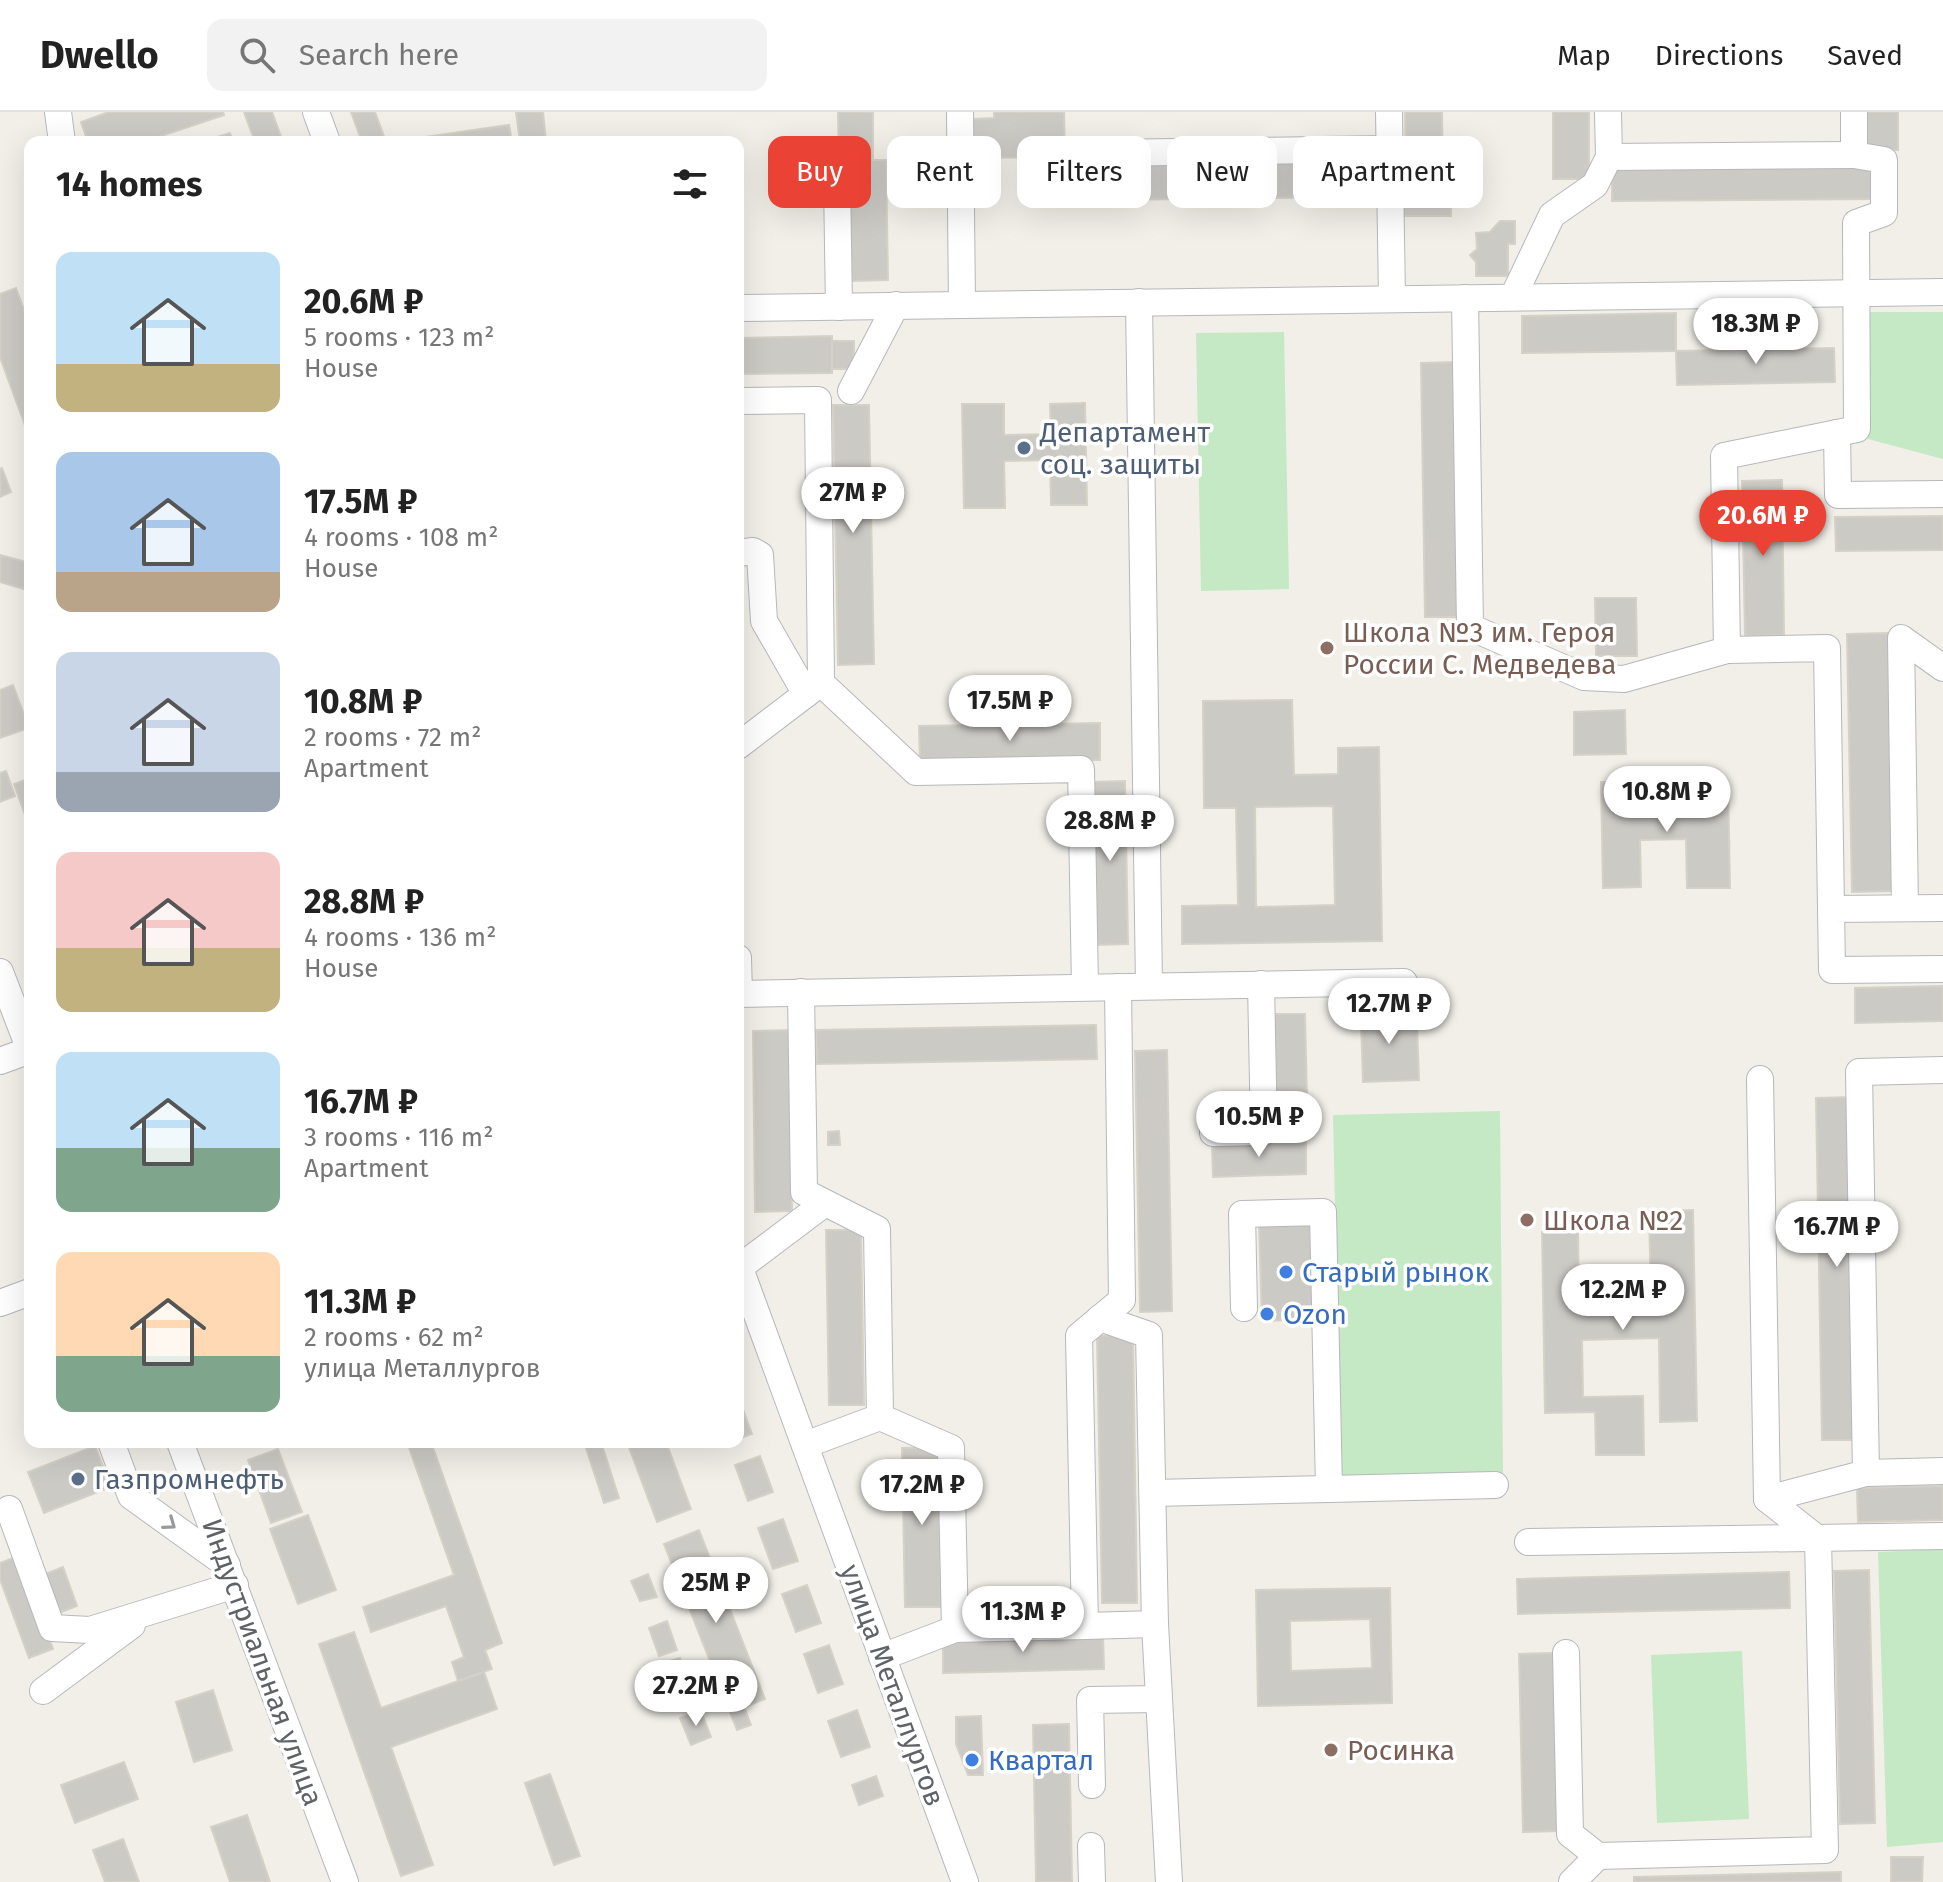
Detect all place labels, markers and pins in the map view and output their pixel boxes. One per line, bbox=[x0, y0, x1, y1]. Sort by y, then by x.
pin: 18.3M ₽ bbox=[1682, 298, 1830, 366]
place label: Департамент соц. защиты bbox=[1039, 416, 1210, 481]
marker: Департамент соц. защиты bbox=[1015, 439, 1033, 457]
pin: 27M ₽ bbox=[797, 467, 909, 535]
pin: 20.6M ₽ bbox=[1689, 490, 1837, 558]
place label: Школа №3 им. Героя России С. Медведева bbox=[1343, 616, 1616, 681]
marker: Школа №3 им. Героя России С. Медведева bbox=[1318, 639, 1336, 657]
pin: 17.5M ₽ bbox=[936, 675, 1084, 743]
pin: 10.8M ₽ bbox=[1593, 766, 1741, 834]
pin: 28.8M ₽ bbox=[1036, 795, 1184, 863]
pin: 12.7M ₽ bbox=[1315, 978, 1463, 1046]
pin: 10.5M ₽ bbox=[1185, 1091, 1333, 1159]
pin: 16.7M ₽ bbox=[1763, 1201, 1911, 1269]
place label: Школа №2 bbox=[1543, 1204, 1683, 1237]
marker: Школа №2 bbox=[1518, 1211, 1536, 1229]
place label: Старый рынок bbox=[1302, 1256, 1490, 1289]
marker: Старый рынок bbox=[1277, 1263, 1295, 1281]
pin: 12.2M ₽ bbox=[1549, 1264, 1697, 1332]
place label: Ozon bbox=[1283, 1298, 1347, 1331]
marker: Ozon bbox=[1258, 1305, 1276, 1323]
pin: 17.2M ₽ bbox=[848, 1459, 996, 1527]
place label: Газпромнефть bbox=[94, 1463, 284, 1496]
marker: Газпромнефть bbox=[69, 1470, 87, 1488]
pin: 25M ₽ bbox=[660, 1557, 772, 1625]
pin: 11.3M ₽ bbox=[949, 1586, 1097, 1654]
pin: 27.2M ₽ bbox=[622, 1660, 770, 1728]
place label: Росинка bbox=[1347, 1734, 1455, 1767]
marker: Росинка bbox=[1322, 1741, 1340, 1759]
place label: Квартал bbox=[988, 1744, 1094, 1777]
marker: Квартал bbox=[963, 1751, 981, 1769]

